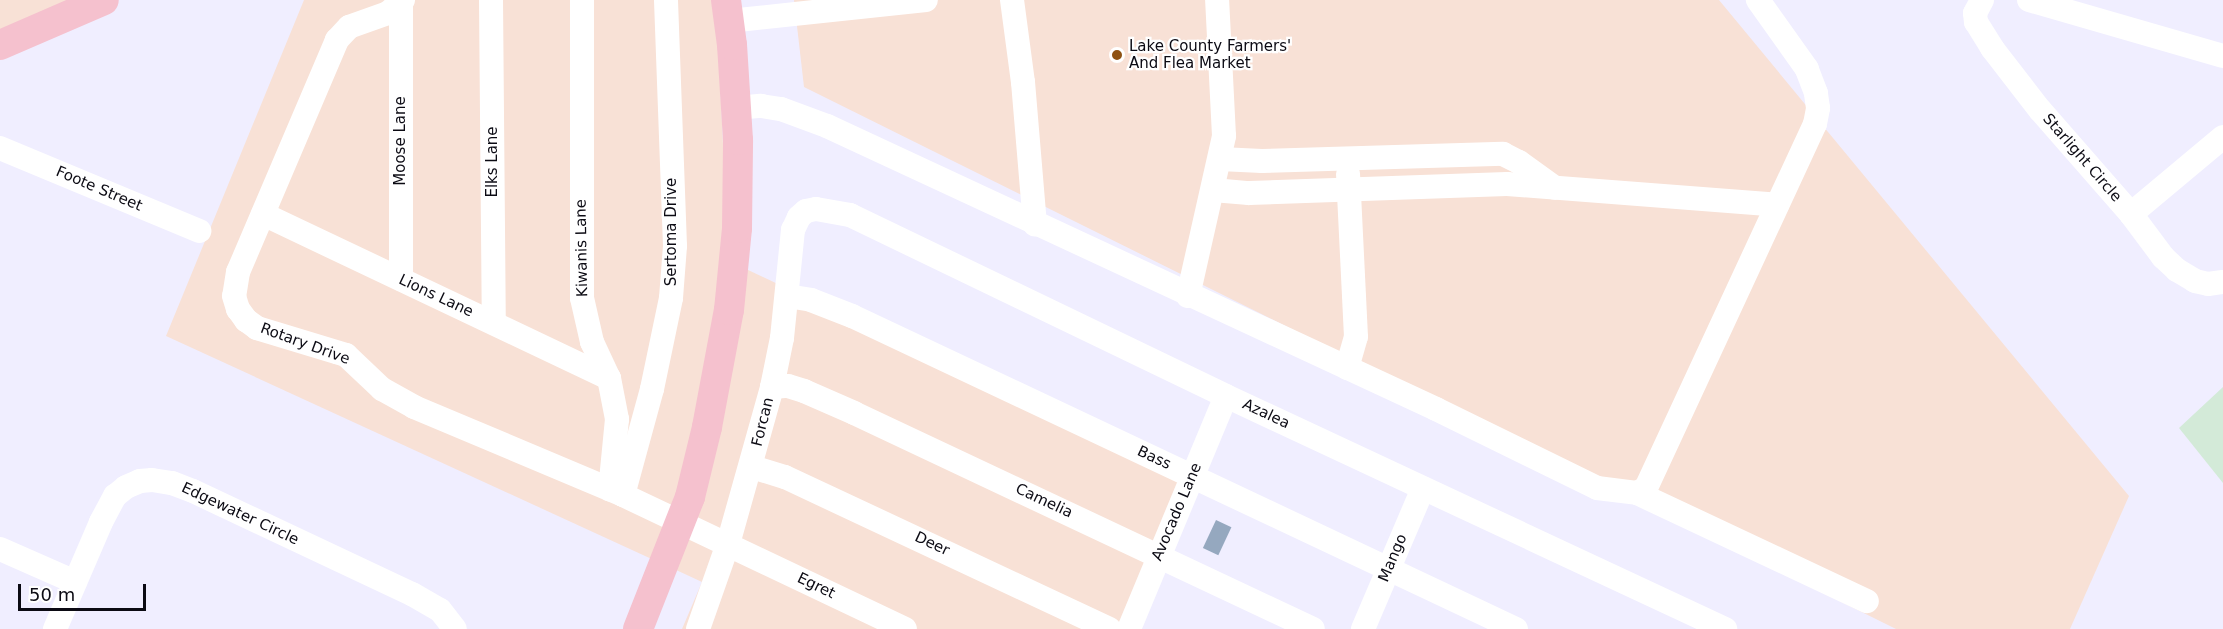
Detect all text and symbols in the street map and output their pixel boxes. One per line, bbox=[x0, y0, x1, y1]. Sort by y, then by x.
place label: Lake County Farmers' And Flea Market bbox=[1129, 37, 1291, 72]
marker: Lake County Farmers' And Flea Market bbox=[1110, 48, 1124, 62]
street label: Moose Lane bbox=[392, 96, 410, 186]
street label: Starlight Circle bbox=[2039, 110, 2125, 206]
street label: Elks Lane bbox=[484, 126, 502, 198]
street label: Foote Street bbox=[53, 163, 145, 215]
street label: Sertoma Drive bbox=[663, 178, 681, 286]
street label: Kiwanis Lane bbox=[572, 199, 592, 297]
street label: Lions Lane bbox=[396, 271, 476, 321]
street label: Rotary Drive bbox=[258, 320, 352, 368]
street label: Azalea bbox=[1240, 395, 1292, 433]
street label: Forcan bbox=[748, 396, 778, 448]
street label: Bass bbox=[1134, 442, 1174, 474]
street label: Avocado Lane bbox=[1148, 460, 1206, 564]
street label: Edgewater Circle bbox=[178, 479, 302, 549]
street label: Camelia bbox=[1013, 480, 1075, 522]
street label: Deer bbox=[912, 528, 952, 560]
street label: Mango bbox=[1375, 531, 1411, 585]
street label: Egret bbox=[794, 569, 838, 603]
scale bar bbox=[21, 572, 148, 610]
text: 50 m bbox=[29, 584, 75, 605]

